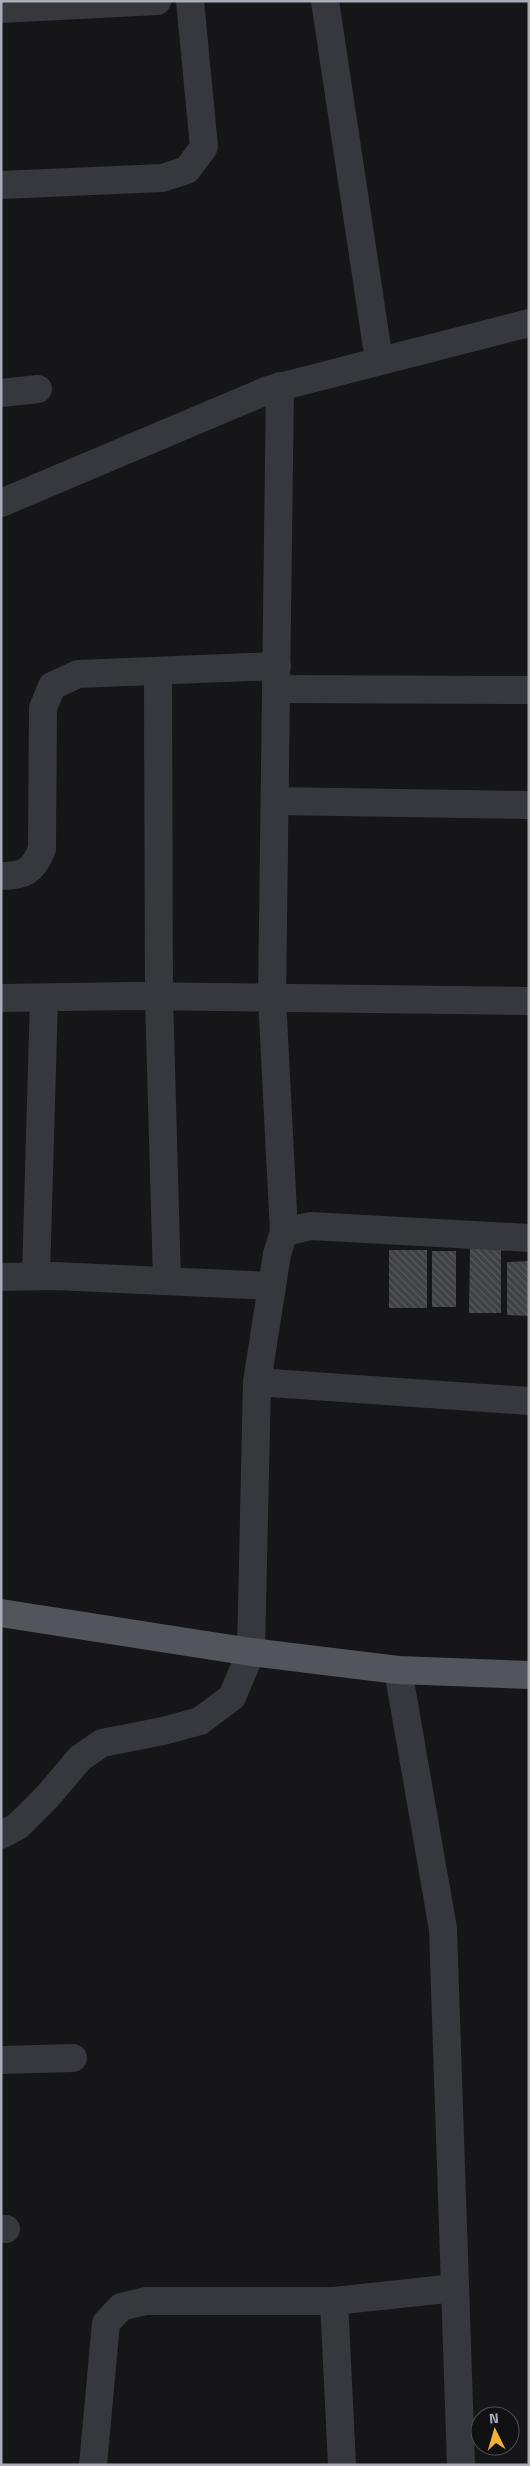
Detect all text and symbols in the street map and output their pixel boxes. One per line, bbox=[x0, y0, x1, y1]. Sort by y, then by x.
north arrow bbox=[470, 2406, 520, 2456]
text: N bbox=[488, 2407, 500, 2428]

